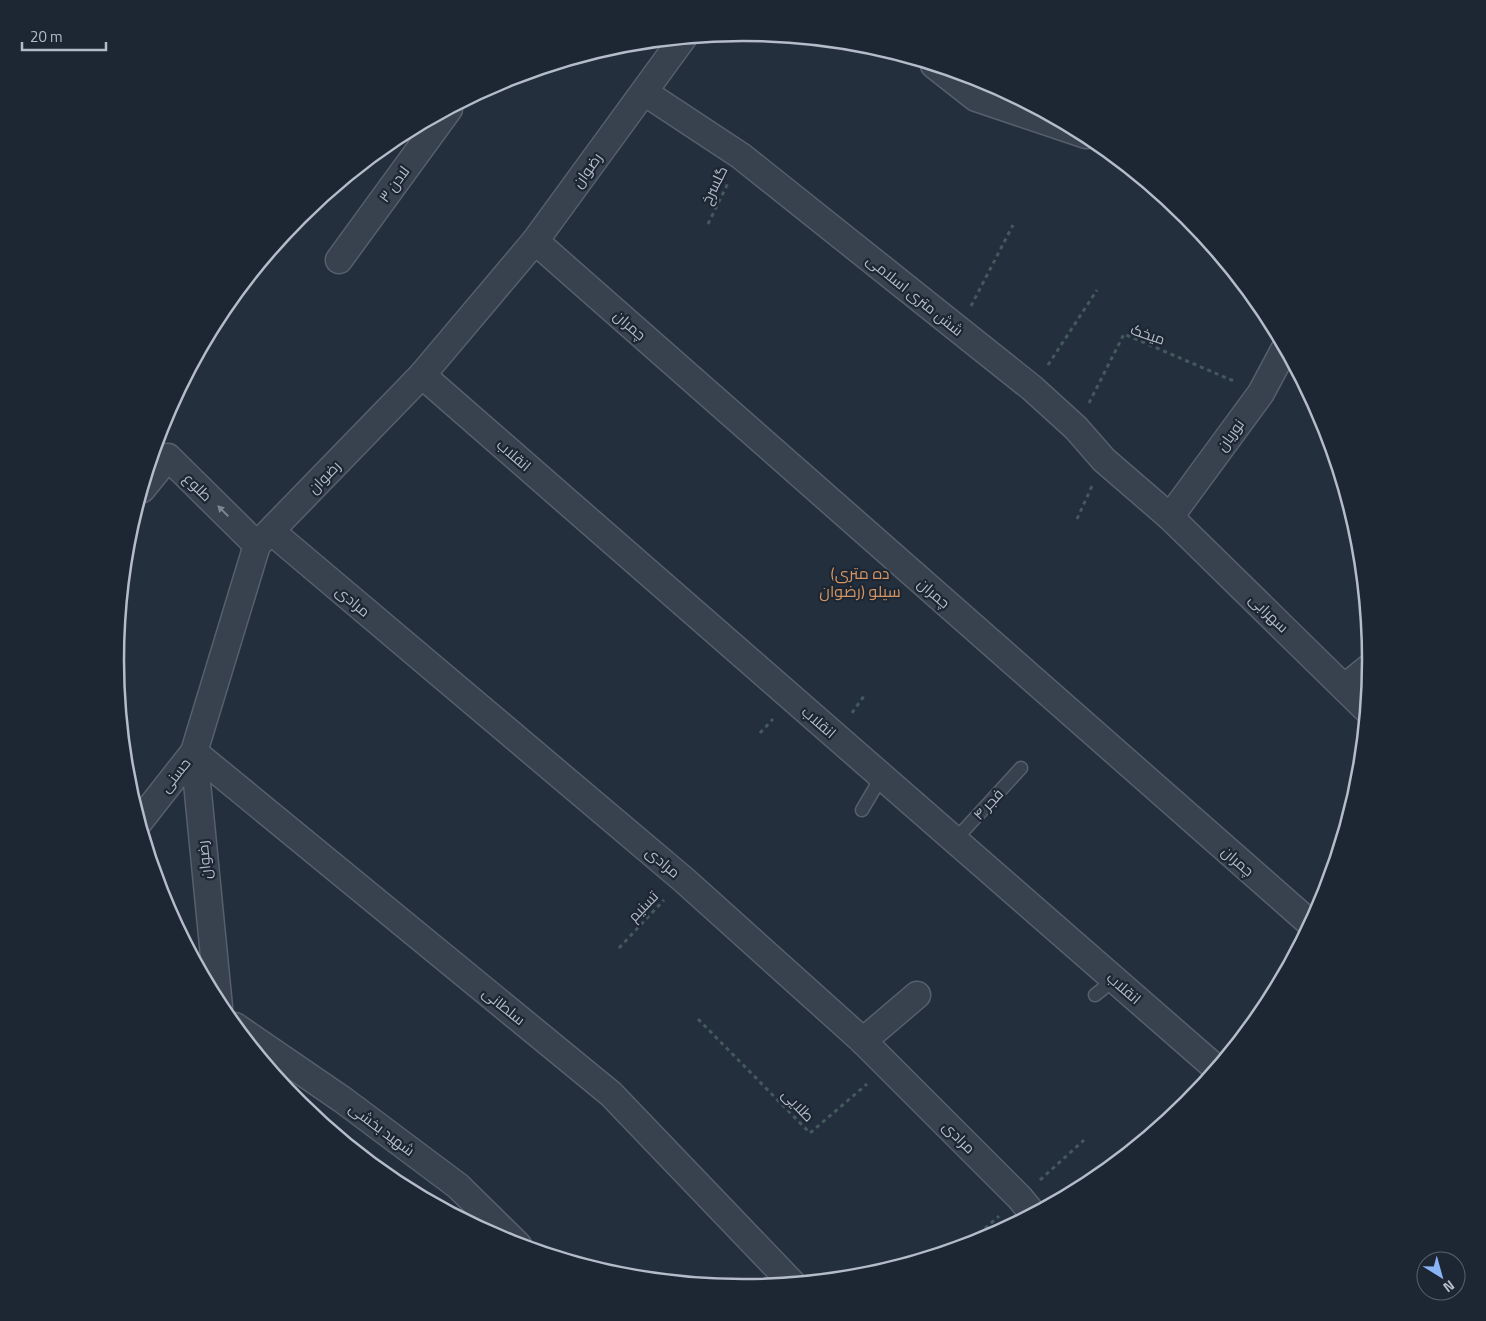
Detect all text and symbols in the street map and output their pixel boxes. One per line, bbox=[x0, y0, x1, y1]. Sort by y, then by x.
scale bar bbox=[22, 20, 106, 52]
text: 20 m bbox=[30, 25, 63, 48]
street label: رضوان bbox=[566, 147, 608, 193]
street label: لادن ۳ bbox=[373, 161, 415, 207]
street label: گلسرخ bbox=[695, 162, 733, 208]
street label: شش متری اسلامی bbox=[861, 249, 969, 341]
street label: چمران bbox=[608, 304, 652, 346]
street label: میخک bbox=[1128, 317, 1168, 351]
street label: نوریان bbox=[1210, 414, 1250, 456]
street label: انقلاب bbox=[492, 433, 536, 477]
street label: رضوان bbox=[302, 455, 346, 499]
street label: طلوع bbox=[178, 467, 218, 507]
one-way arrow bbox=[217, 505, 229, 517]
district label: (ده متری سیلو (رضوان bbox=[819, 561, 901, 603]
street label: چمران bbox=[912, 572, 956, 614]
street label: مرادی bbox=[331, 580, 375, 622]
street label: سهرابی bbox=[1244, 588, 1294, 638]
street label: انقلاب bbox=[797, 700, 841, 744]
street label: حسنی bbox=[154, 753, 196, 797]
street label: فجر ۴ bbox=[967, 783, 1009, 825]
street label: رضوان bbox=[191, 839, 217, 881]
street label: چمران bbox=[1216, 840, 1260, 882]
street label: مرادی bbox=[641, 841, 685, 883]
street label: تسنیم bbox=[622, 885, 664, 927]
street label: انقلاب bbox=[1102, 966, 1146, 1010]
street label: سلطانی bbox=[477, 981, 531, 1031]
street label: طلایی bbox=[776, 1083, 820, 1127]
street label: شهید بخشی bbox=[344, 1097, 420, 1161]
street label: مرادی bbox=[937, 1115, 981, 1159]
north arrow bbox=[1416, 1251, 1466, 1301]
text: N bbox=[1439, 1275, 1459, 1298]

